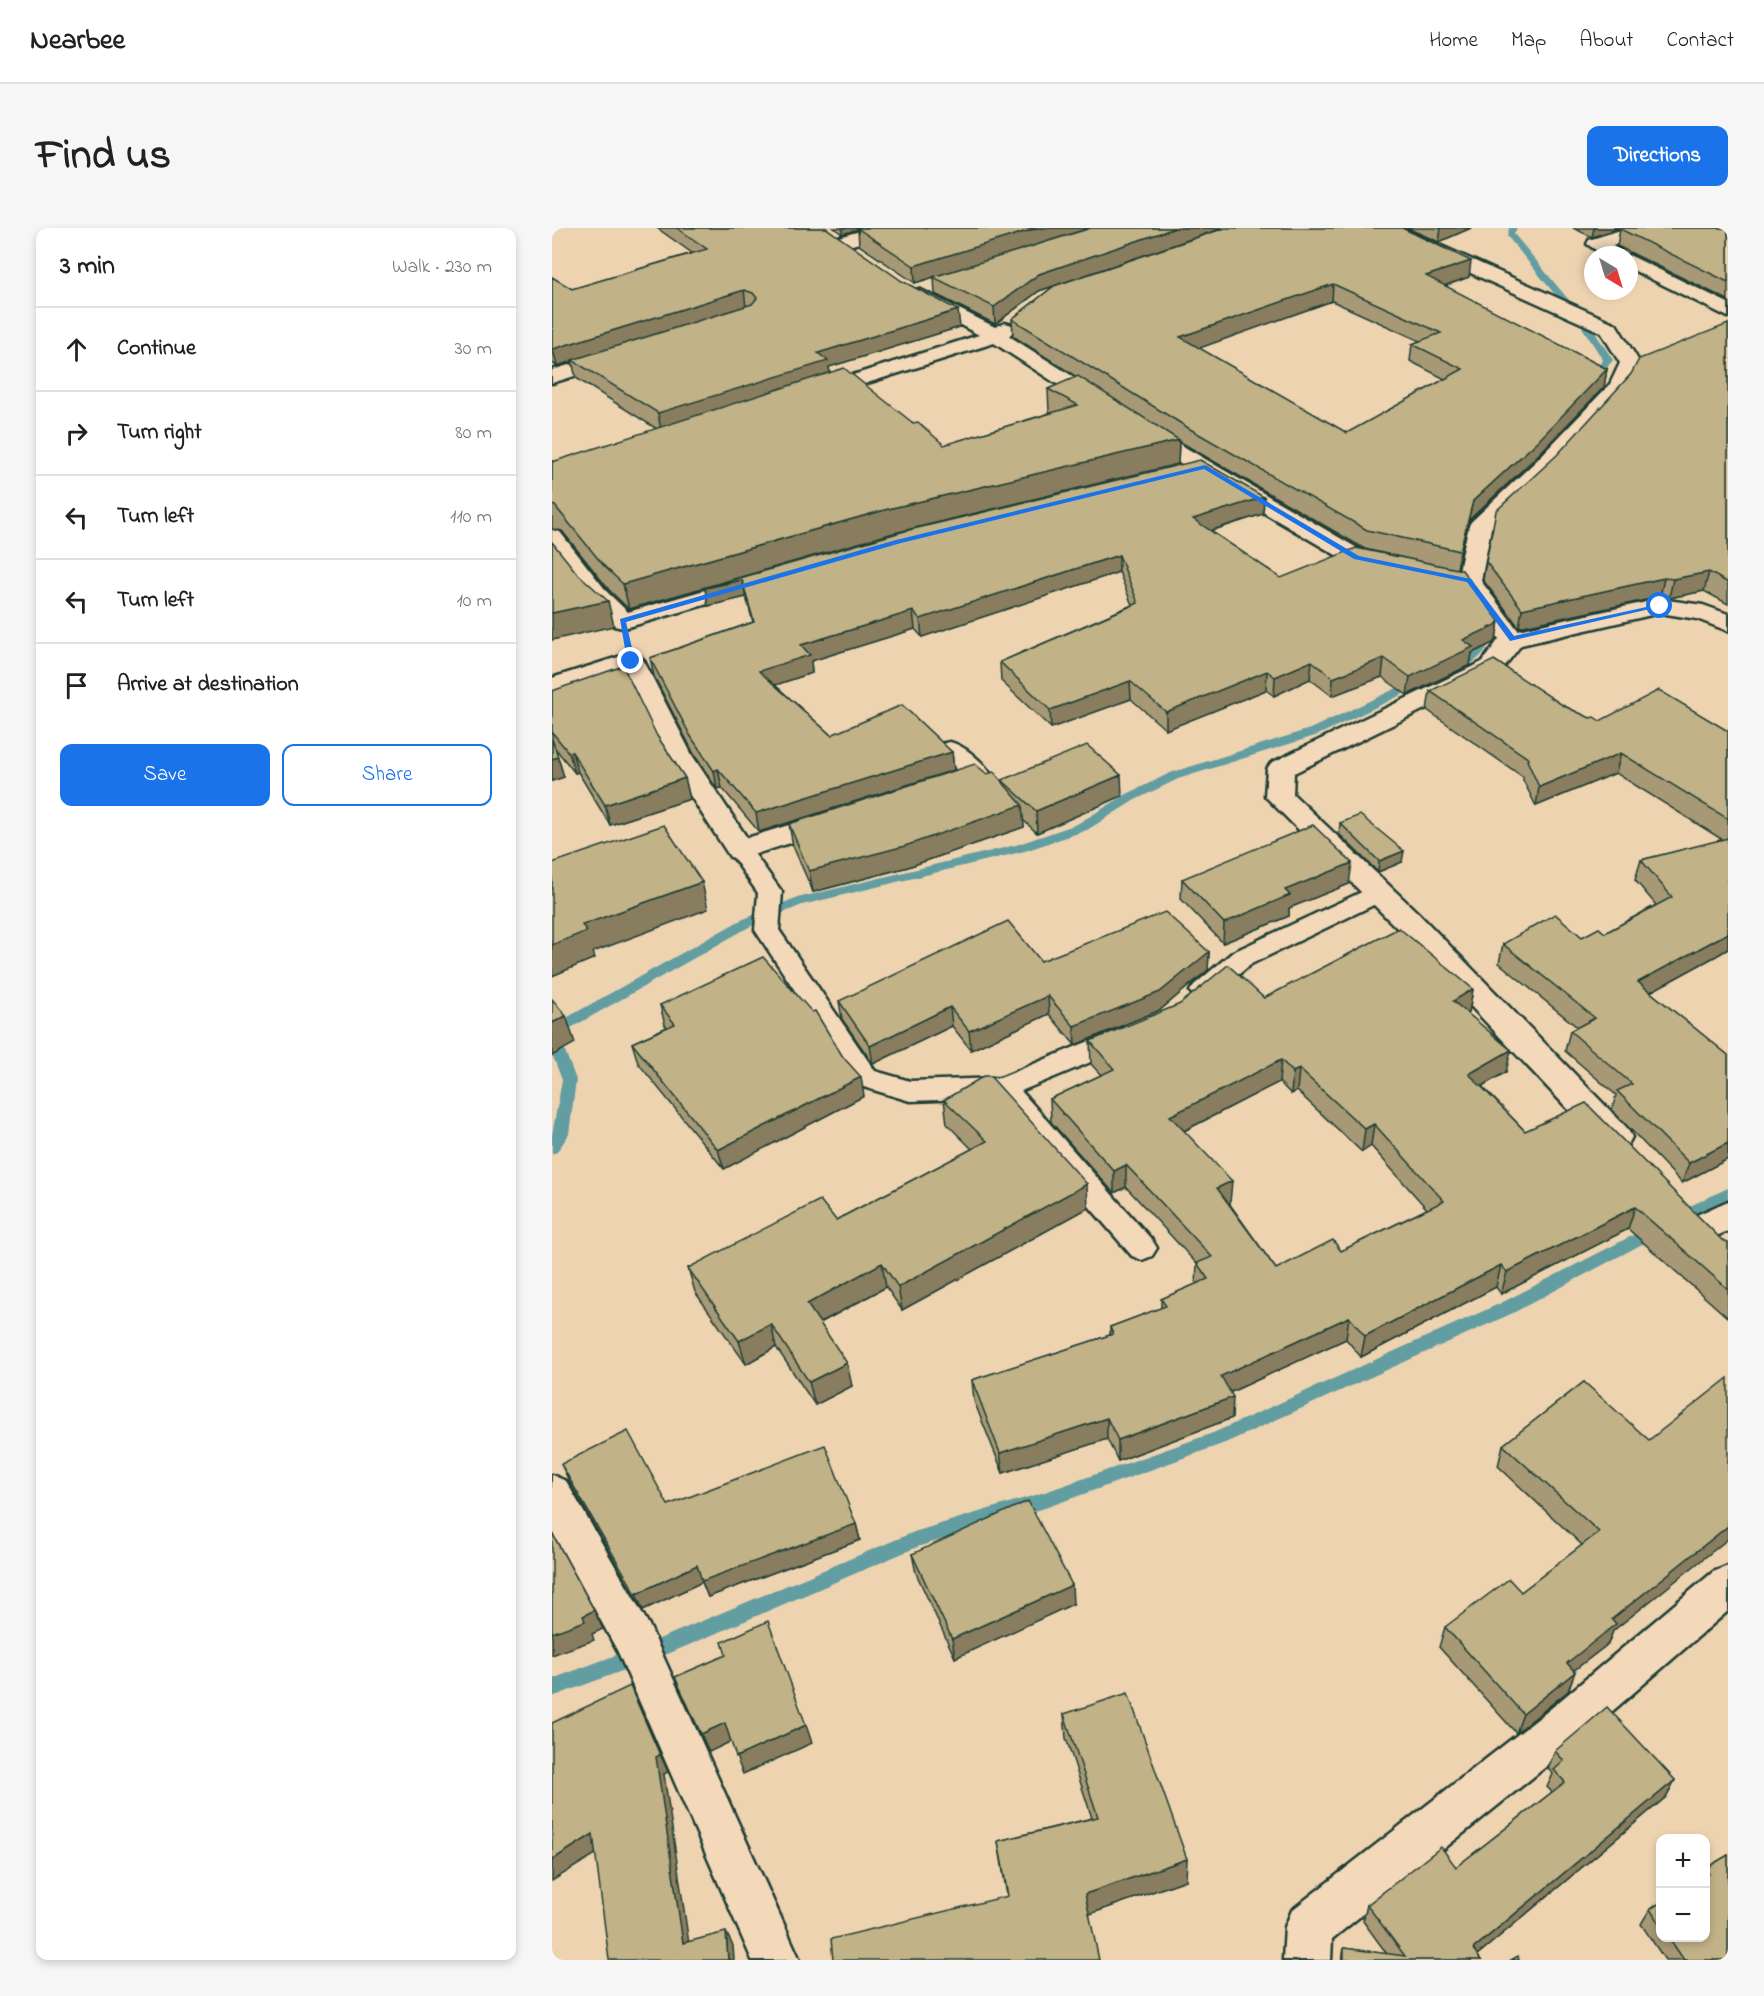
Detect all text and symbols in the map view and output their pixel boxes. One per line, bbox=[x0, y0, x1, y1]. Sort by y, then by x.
text: Nearbee bbox=[30, 21, 125, 62]
text: Home bbox=[1429, 26, 1478, 56]
text: Map bbox=[1511, 26, 1546, 56]
text: About bbox=[1579, 26, 1633, 56]
text: Contact bbox=[1666, 26, 1734, 56]
text: Find us bbox=[36, 126, 171, 187]
button: Directions bbox=[1587, 126, 1728, 186]
north arrow bbox=[1584, 246, 1638, 300]
text: 3 min bbox=[60, 248, 115, 286]
text: Walk · 230 m bbox=[392, 253, 492, 282]
icon: ahead bbox=[60, 333, 93, 366]
text: Continue bbox=[117, 333, 196, 365]
text: 30 m bbox=[455, 335, 492, 364]
icon: right bbox=[60, 417, 93, 450]
text: Turn right bbox=[117, 417, 202, 449]
text: 80 m bbox=[455, 419, 492, 448]
icon: left bbox=[60, 501, 93, 534]
text: Turn left bbox=[117, 501, 194, 533]
text: 110 m bbox=[450, 503, 492, 532]
icon: left bbox=[60, 585, 93, 618]
text: Turn left bbox=[117, 585, 194, 617]
text: 10 m bbox=[456, 587, 492, 616]
route start bbox=[1646, 592, 1672, 618]
route end bbox=[617, 647, 643, 673]
icon: arrive bbox=[60, 669, 93, 702]
text: Arrive at destination bbox=[117, 669, 299, 701]
button: Save bbox=[60, 744, 270, 806]
button: Share bbox=[282, 744, 492, 806]
map controls bbox=[1656, 1834, 1710, 1942]
button: + bbox=[1656, 1834, 1710, 1888]
button: − bbox=[1656, 1888, 1710, 1942]

